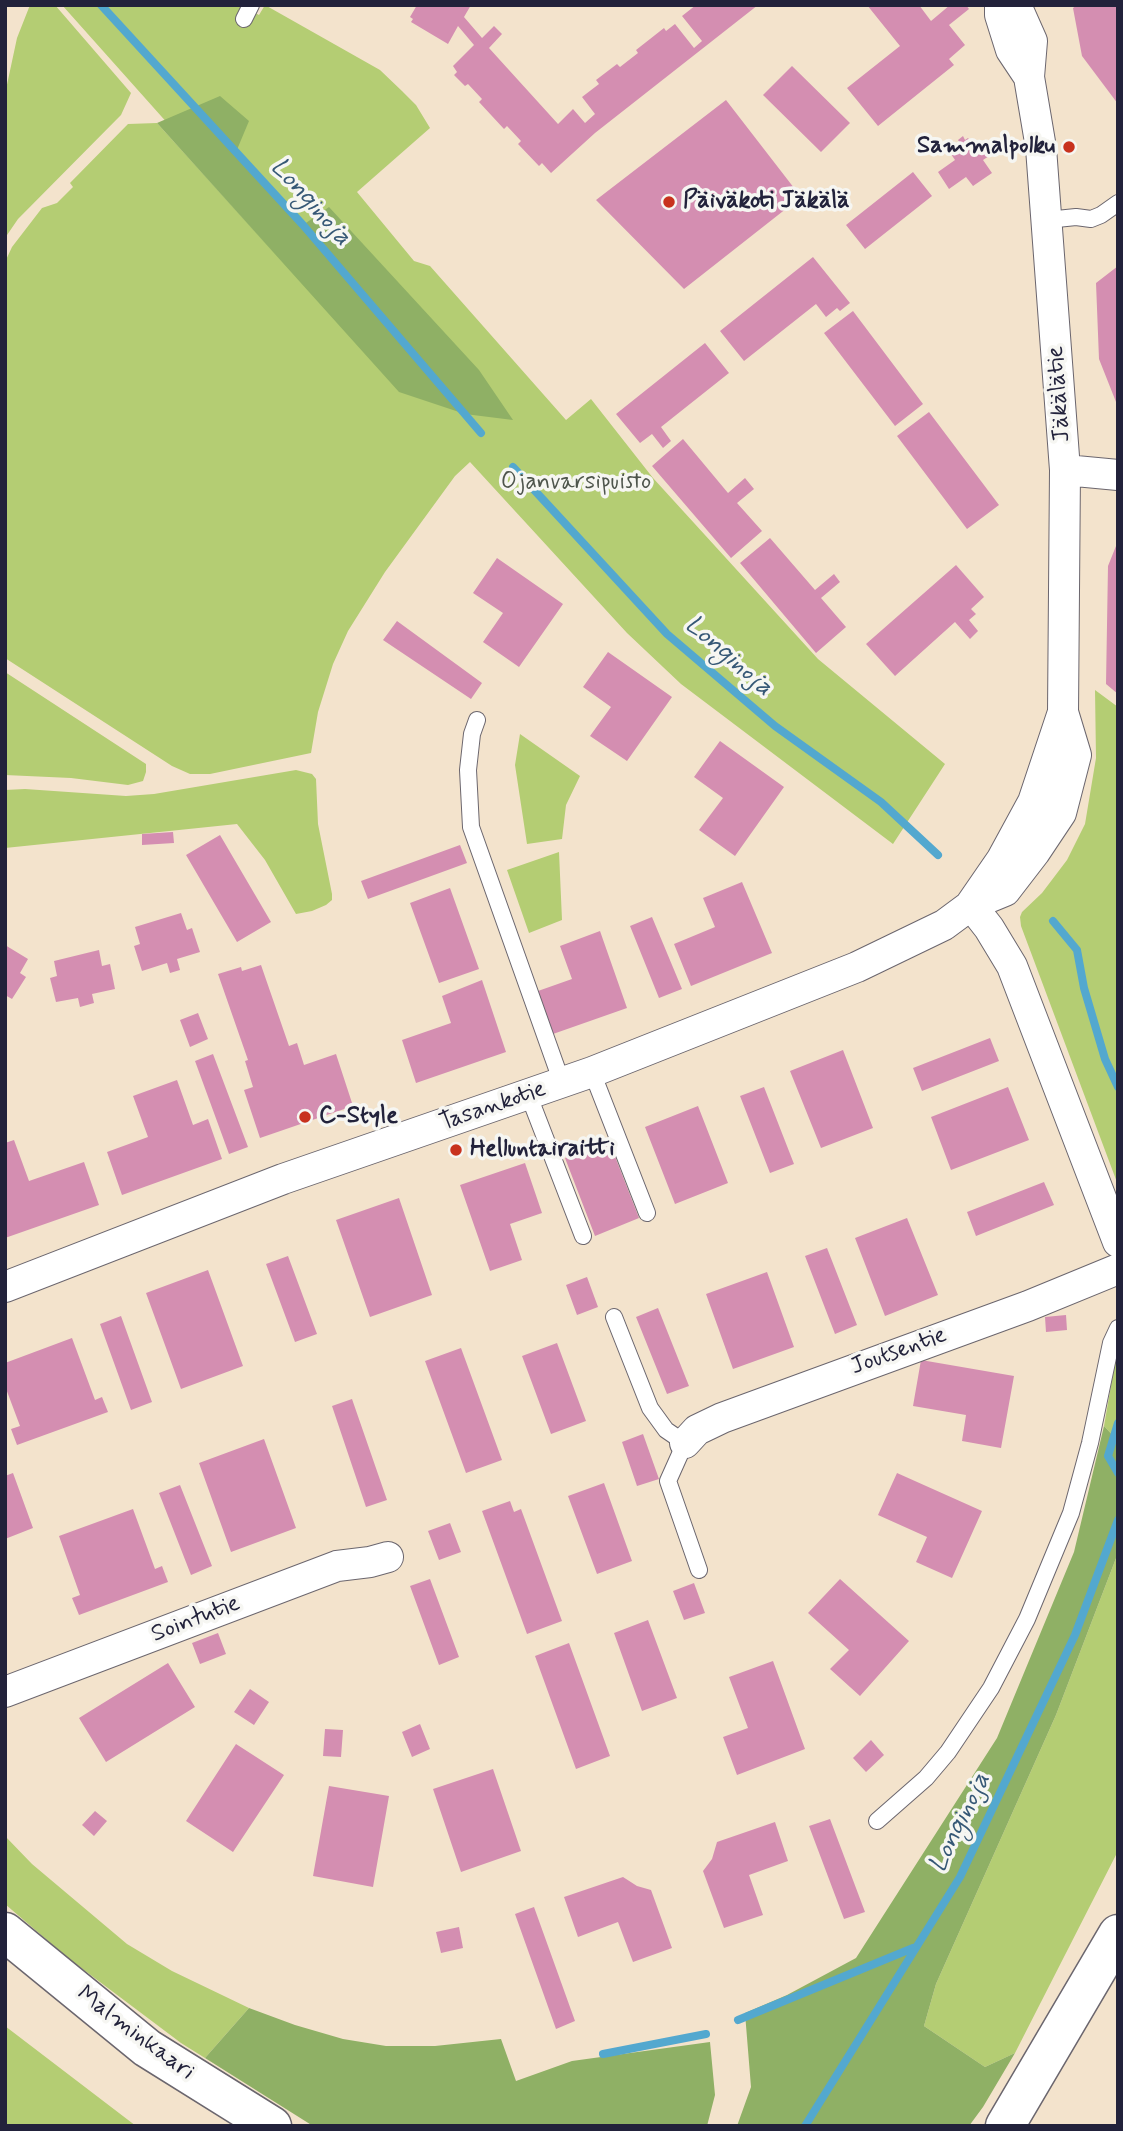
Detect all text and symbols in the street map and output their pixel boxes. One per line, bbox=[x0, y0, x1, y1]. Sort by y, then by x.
place label: Sammalpolku bbox=[917, 133, 1055, 161]
marker: Sammalpolku bbox=[1061, 139, 1077, 155]
water label: Longinoja bbox=[263, 153, 357, 253]
place label: Päiväkoti Jäkälä bbox=[683, 188, 850, 216]
marker: Päiväkoti Jäkälä bbox=[661, 194, 677, 210]
street label: Jäkälätie bbox=[1042, 345, 1078, 443]
park label: Ojanvarsipuisto bbox=[501, 469, 651, 497]
water label: Longinoja bbox=[677, 610, 779, 704]
street label: Tasankotie bbox=[436, 1075, 550, 1139]
place label: C-Style bbox=[319, 1103, 398, 1131]
marker: C-Style bbox=[297, 1109, 313, 1125]
place label: Helluntairaitti bbox=[470, 1136, 615, 1164]
marker: Helluntairaitti bbox=[448, 1142, 464, 1158]
street label: Joutsentie bbox=[847, 1321, 951, 1383]
street label: Sointutie bbox=[148, 1590, 244, 1650]
water label: Longinoja bbox=[923, 1768, 999, 1878]
street label: Malminkaari bbox=[70, 1980, 200, 2088]

